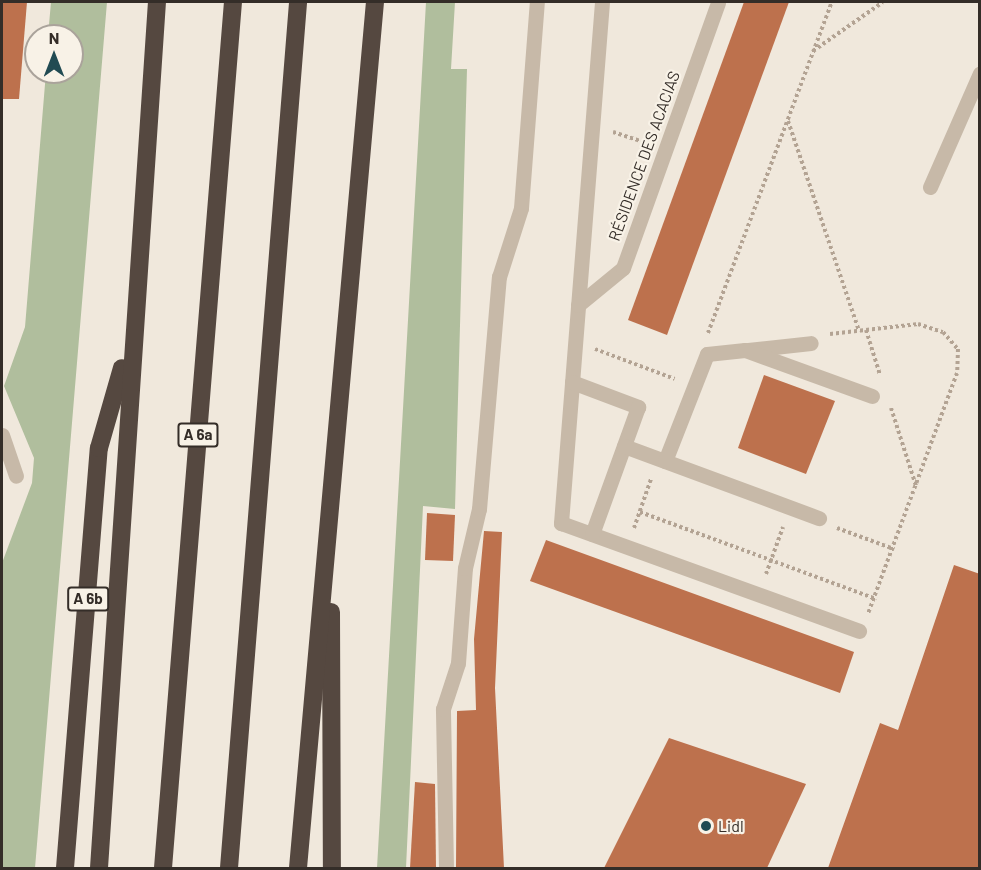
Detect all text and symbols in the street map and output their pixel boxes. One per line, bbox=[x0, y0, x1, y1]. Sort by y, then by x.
north arrow bbox=[24, 24, 84, 84]
text: N bbox=[49, 28, 59, 47]
street label: RÉSIDENCE DES ACACIAS bbox=[604, 69, 684, 243]
road number: A 6a bbox=[177, 423, 219, 447]
road number: A 6b bbox=[67, 587, 109, 611]
place label: Lidl bbox=[718, 816, 744, 836]
marker: Lidl bbox=[699, 819, 713, 833]

